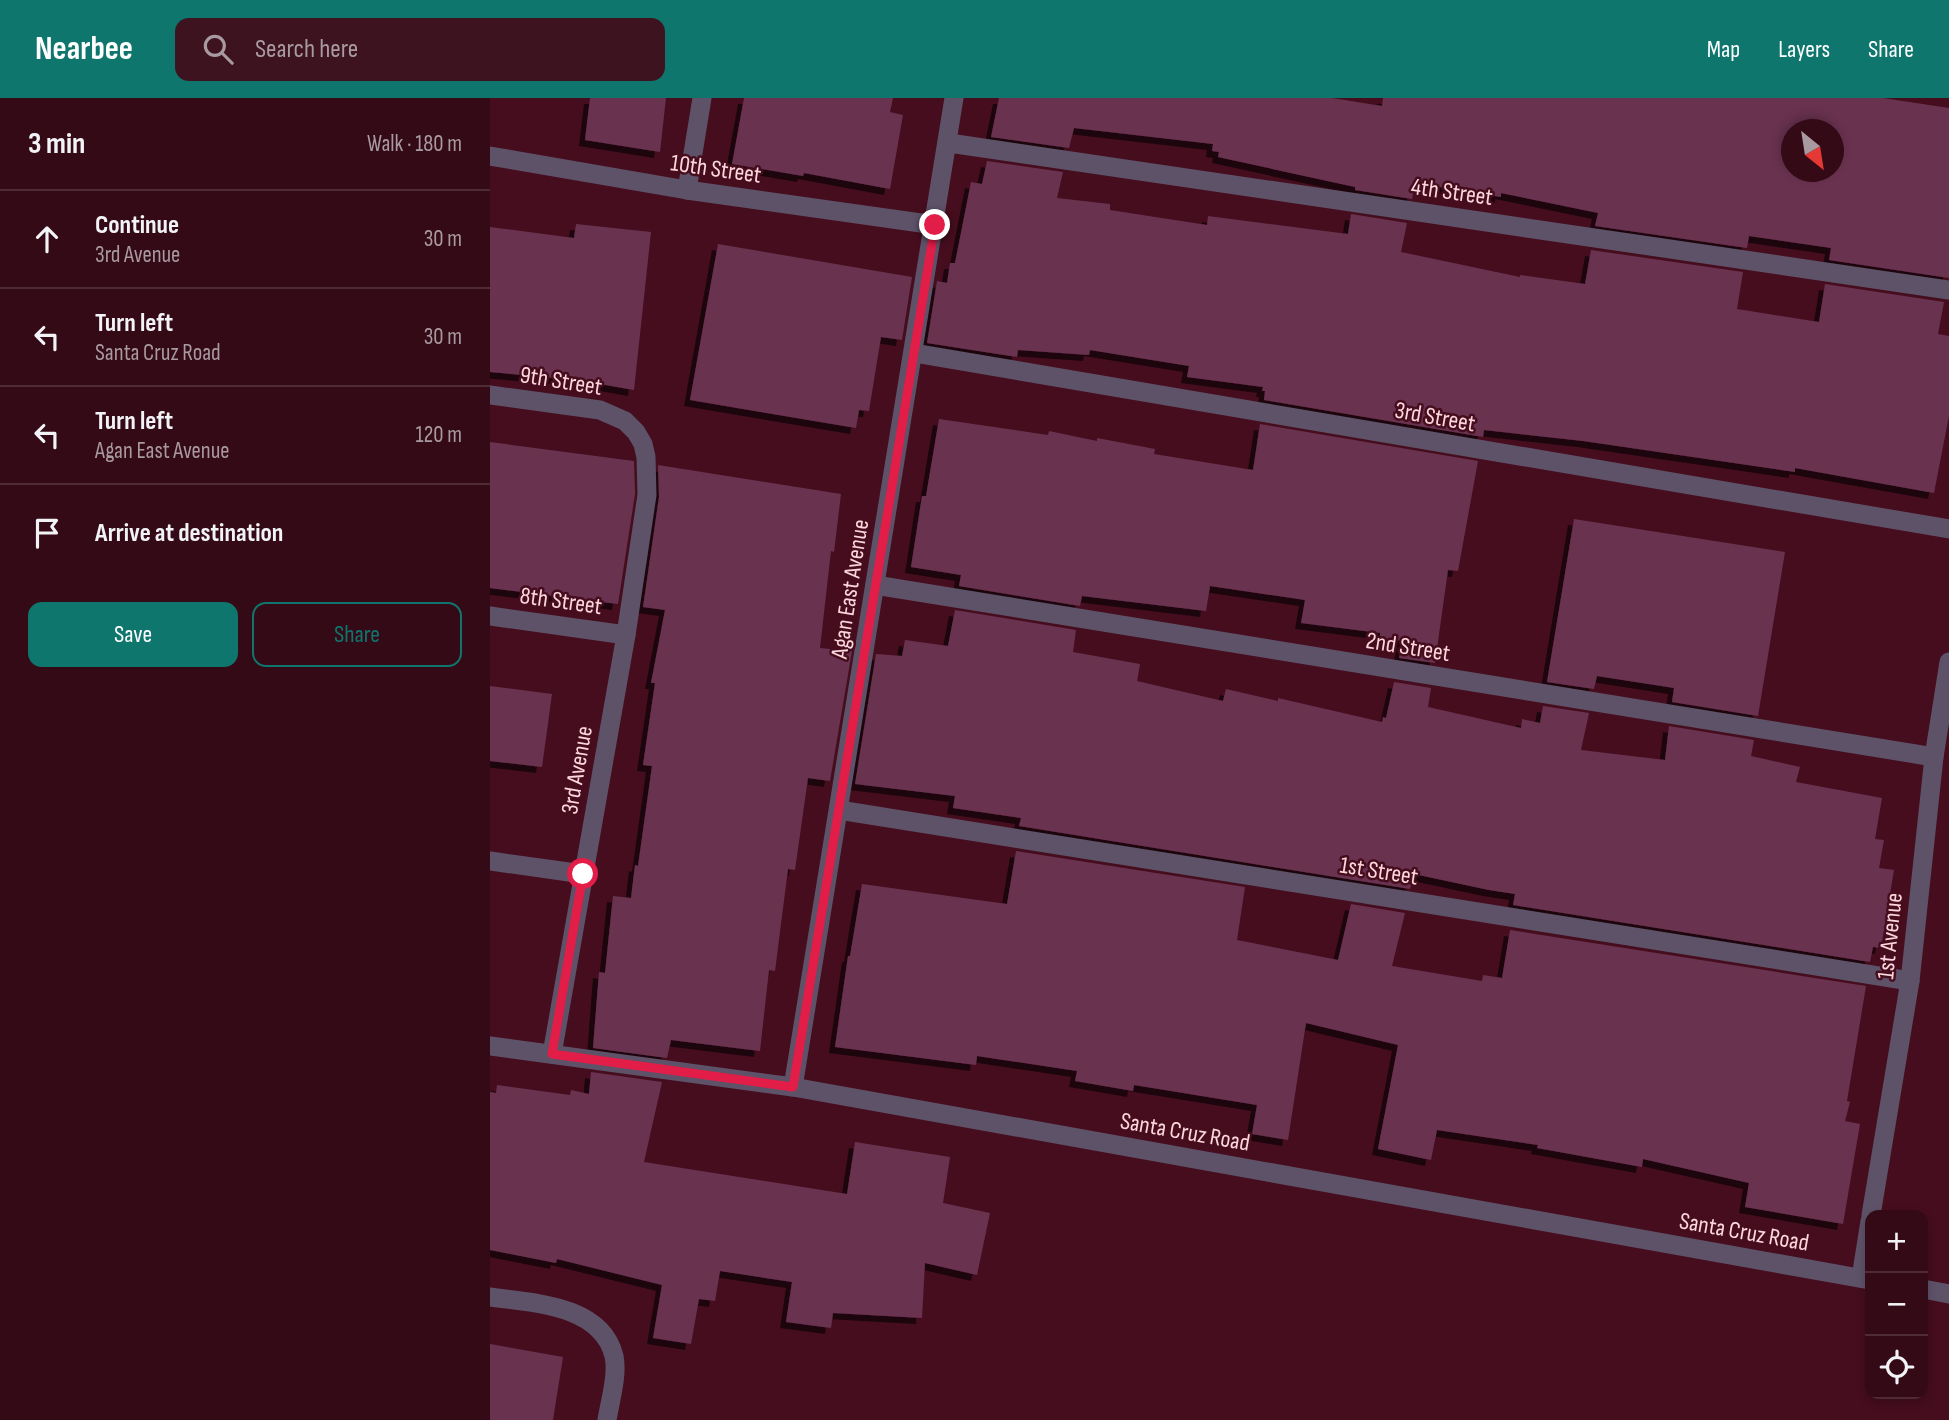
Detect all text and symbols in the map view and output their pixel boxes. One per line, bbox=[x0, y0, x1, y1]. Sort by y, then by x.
search box bbox=[175, 18, 665, 81]
text: Nearbee bbox=[35, 29, 133, 69]
icon: search bbox=[199, 30, 237, 68]
text: Search here bbox=[255, 34, 358, 65]
text: Map bbox=[1707, 35, 1740, 64]
text: Layers bbox=[1778, 35, 1830, 64]
text: Share bbox=[1868, 35, 1914, 64]
north arrow bbox=[1781, 119, 1844, 182]
text: 3 min bbox=[28, 126, 85, 162]
text: Walk · 180 m bbox=[367, 130, 462, 158]
street label: 10th Street bbox=[669, 148, 763, 190]
street label: 4th Street bbox=[1409, 172, 1495, 212]
route end bbox=[919, 209, 950, 240]
text: Continue bbox=[95, 210, 179, 241]
icon: ahead bbox=[28, 220, 66, 258]
text: 30 m bbox=[424, 225, 462, 253]
text: 3rd Avenue bbox=[95, 241, 180, 269]
text: Turn left bbox=[95, 308, 173, 339]
icon: left bbox=[28, 318, 66, 356]
text: 30 m bbox=[424, 323, 462, 351]
text: Santa Cruz Road bbox=[95, 339, 221, 367]
street label: 9th Street bbox=[518, 360, 604, 402]
street label: 3rd Street bbox=[1393, 396, 1477, 438]
text: Turn left bbox=[95, 406, 173, 437]
icon: left bbox=[28, 416, 66, 454]
text: 120 m bbox=[416, 421, 462, 449]
text: Agan East Avenue bbox=[95, 437, 230, 465]
icon: arrive bbox=[28, 514, 66, 552]
street label: Agan East Avenue bbox=[825, 517, 875, 662]
text: Arrive at destination bbox=[95, 518, 283, 549]
street label: 8th Street bbox=[518, 581, 604, 621]
button: Save bbox=[28, 602, 238, 667]
button: Share bbox=[252, 602, 462, 667]
street label: 2nd Street bbox=[1364, 626, 1452, 668]
street label: 3rd Avenue bbox=[555, 724, 599, 816]
street label: 1st Street bbox=[1338, 851, 1420, 891]
route start bbox=[567, 858, 598, 889]
street label: 1st Avenue bbox=[1871, 891, 1909, 981]
street label: Santa Cruz Road bbox=[1118, 1106, 1252, 1158]
street label: Santa Cruz Road bbox=[1677, 1206, 1811, 1258]
map controls bbox=[1865, 1210, 1928, 1399]
button: + bbox=[1865, 1210, 1928, 1273]
button: − bbox=[1865, 1273, 1928, 1336]
button: locate bbox=[1865, 1336, 1928, 1399]

